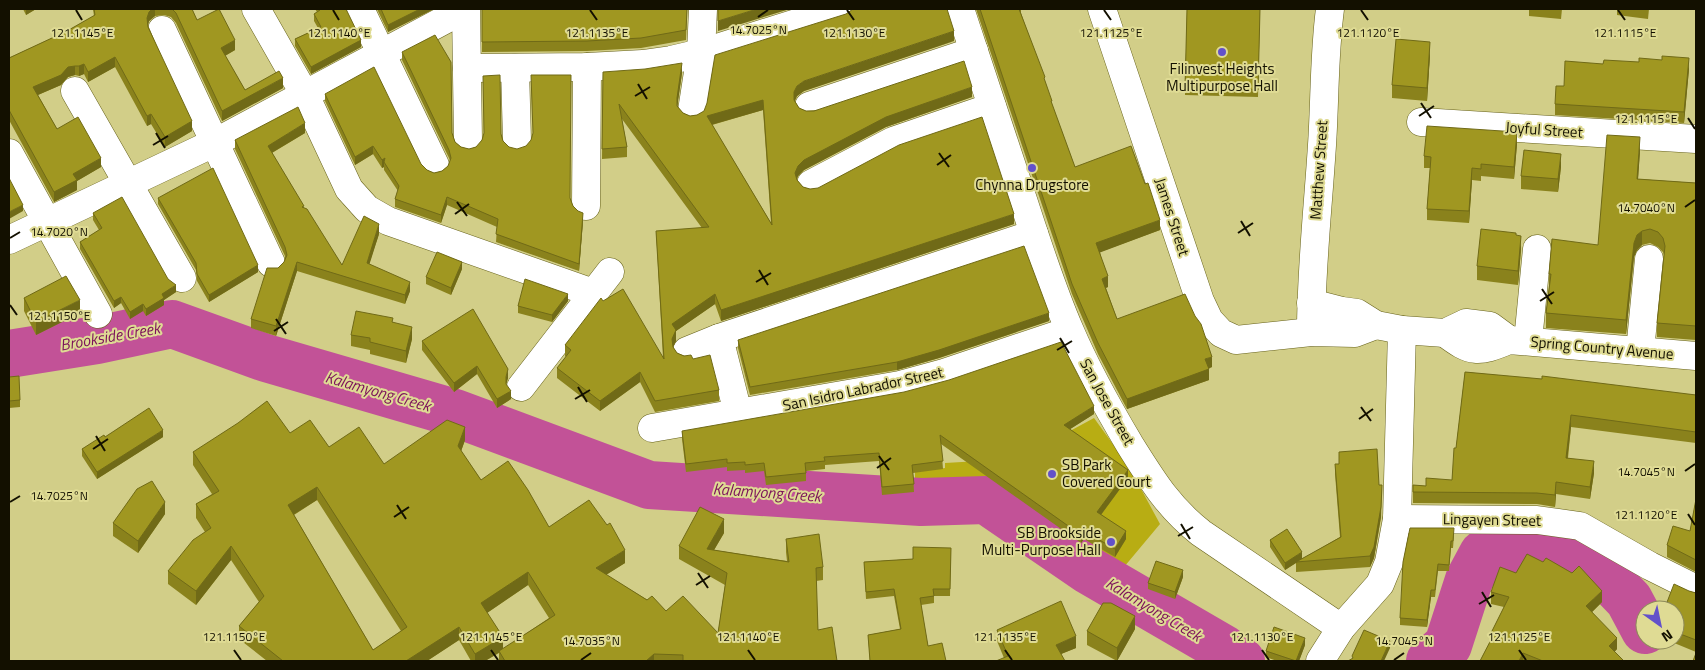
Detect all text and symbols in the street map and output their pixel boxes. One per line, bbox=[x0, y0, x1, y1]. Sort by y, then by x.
text: 14.7025°N bbox=[729, 20, 787, 39]
text: 121.1145°E bbox=[51, 23, 114, 42]
text: 121.1140°E bbox=[308, 23, 371, 42]
text: 121.1135°E bbox=[566, 23, 629, 42]
text: 121.1130°E bbox=[823, 23, 886, 42]
text: 121.1125°E bbox=[1080, 23, 1143, 42]
text: 121.1120°E bbox=[1337, 23, 1400, 42]
text: 121.1115°E bbox=[1594, 23, 1657, 42]
marker: Filinvest Heights Multipurpose Hall bbox=[1216, 46, 1228, 58]
place label: Filinvest Heights Multipurpose Hall bbox=[1166, 57, 1278, 97]
text: 121.1115°E bbox=[1615, 109, 1678, 128]
street label: Joyful Street bbox=[1505, 115, 1584, 144]
street label: Matthew Street bbox=[1304, 119, 1333, 220]
marker: Chynna Drugstore bbox=[1026, 162, 1038, 174]
place label: Chynna Drugstore bbox=[975, 173, 1089, 196]
street label: James Street bbox=[1149, 175, 1196, 260]
text: 14.7040°N bbox=[1617, 198, 1675, 217]
text: 14.7020°N bbox=[30, 222, 88, 241]
text: 121.1150°E bbox=[28, 306, 91, 325]
water label: Brookside Creek bbox=[58, 315, 164, 357]
street label: Spring Country Avenue bbox=[1530, 330, 1674, 365]
street label: San Jose Street bbox=[1074, 354, 1141, 450]
street label: San Isidro Labrador Street bbox=[781, 360, 946, 417]
water label: Kalamyong Creek bbox=[323, 365, 435, 418]
place label: SB Park Covered Court bbox=[1062, 453, 1151, 493]
text: 14.7045°N bbox=[1617, 462, 1675, 481]
marker: SB Park Covered Court bbox=[1046, 468, 1058, 480]
water label: Kalamyong Creek bbox=[712, 476, 824, 508]
text: 14.7025°N bbox=[30, 486, 88, 505]
text: 121.1120°E bbox=[1615, 505, 1678, 524]
street label: Lingayen Street bbox=[1443, 507, 1542, 532]
place label: SB Brookside Multi-Purpose Hall bbox=[982, 521, 1101, 561]
marker: SB Brookside Multi-Purpose Hall bbox=[1105, 536, 1117, 548]
water label: Kalamyong Creek bbox=[1101, 571, 1208, 648]
north arrow bbox=[1635, 600, 1685, 650]
text: N bbox=[1658, 625, 1677, 648]
text: 121.1150°E bbox=[203, 627, 266, 646]
text: 121.1145°E bbox=[460, 627, 523, 646]
text: 121.1140°E bbox=[717, 627, 780, 646]
text: 121.1135°E bbox=[974, 627, 1037, 646]
text: 121.1130°E bbox=[1231, 627, 1294, 646]
text: 121.1125°E bbox=[1488, 627, 1551, 646]
text: 14.7035°N bbox=[562, 631, 620, 650]
text: 14.7045°N bbox=[1375, 631, 1433, 650]

